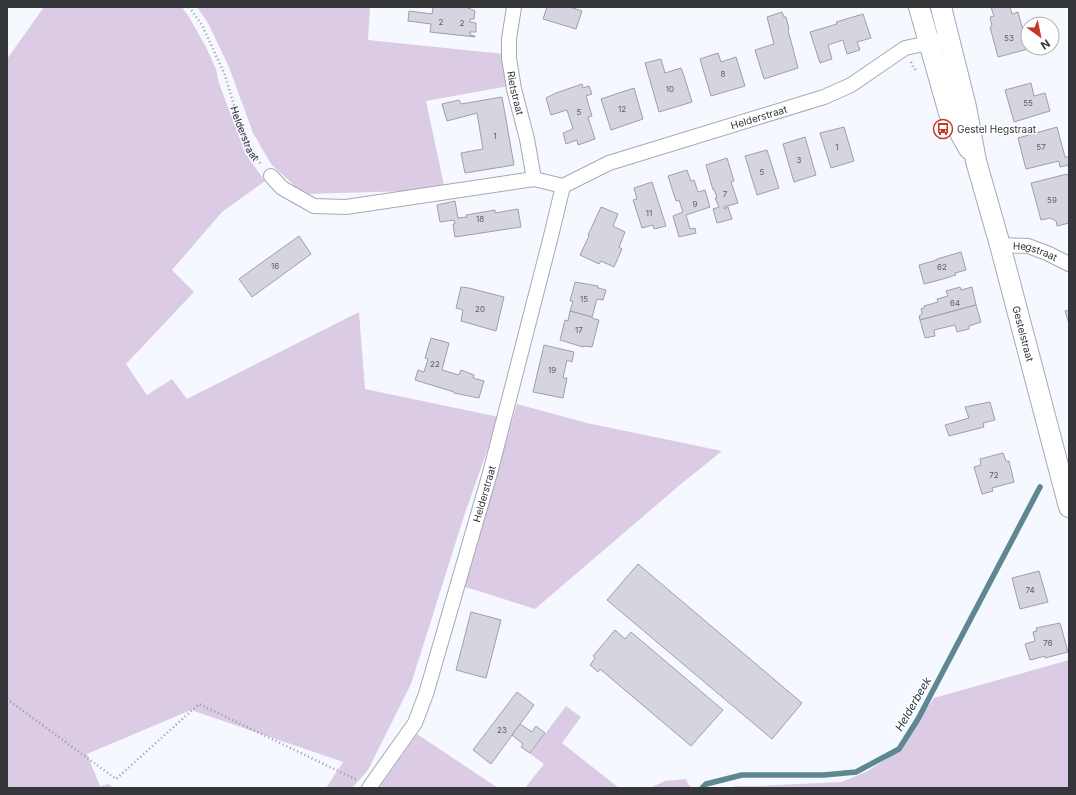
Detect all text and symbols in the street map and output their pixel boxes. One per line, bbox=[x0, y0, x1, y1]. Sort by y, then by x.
north arrow bbox=[1020, 16, 1060, 56]
house number: 2 bbox=[439, 17, 444, 27]
house number: 2 bbox=[460, 18, 465, 28]
house number: 53 bbox=[1004, 33, 1014, 43]
text: N bbox=[1038, 36, 1053, 53]
house number: 8 bbox=[721, 69, 726, 79]
street label: Rietstraat bbox=[505, 70, 527, 117]
house number: 10 bbox=[666, 84, 674, 94]
house number: 55 bbox=[1023, 98, 1033, 108]
street label: Helderstraat bbox=[729, 103, 789, 131]
house number: 12 bbox=[618, 104, 626, 114]
street label: Helderstraat bbox=[228, 105, 262, 164]
house number: 5 bbox=[577, 107, 582, 117]
bus stop icon: Gestel Hegstraat bbox=[932, 118, 954, 140]
place label: Gestel Hegstraat bbox=[957, 123, 1037, 135]
house number: 1 bbox=[493, 131, 497, 141]
house number: 1 bbox=[835, 142, 839, 152]
house number: 57 bbox=[1036, 142, 1046, 152]
house number: 3 bbox=[797, 155, 802, 165]
house number: 5 bbox=[760, 167, 765, 177]
house number: 7 bbox=[723, 189, 728, 199]
house number: 59 bbox=[1047, 195, 1057, 205]
house number: 9 bbox=[693, 199, 698, 209]
house number: 11 bbox=[646, 208, 652, 218]
house number: 18 bbox=[476, 214, 484, 224]
street label: Hegstraat bbox=[1013, 239, 1060, 264]
house number: 16 bbox=[271, 261, 279, 271]
house number: 62 bbox=[937, 262, 947, 272]
house number: 15 bbox=[580, 294, 588, 304]
house number: 64 bbox=[950, 298, 960, 308]
house number: 20 bbox=[475, 304, 485, 314]
street label: Gestelstraat bbox=[1010, 305, 1037, 363]
house number: 17 bbox=[575, 325, 583, 335]
house number: 22 bbox=[430, 359, 440, 369]
house number: 19 bbox=[548, 365, 556, 375]
street label: Helderstraat bbox=[470, 464, 498, 524]
house number: 72 bbox=[989, 470, 999, 480]
house number: 74 bbox=[1025, 585, 1035, 595]
house number: 76 bbox=[1043, 638, 1053, 648]
water label: Helderbeek bbox=[892, 674, 935, 733]
house number: 23 bbox=[497, 725, 507, 735]

